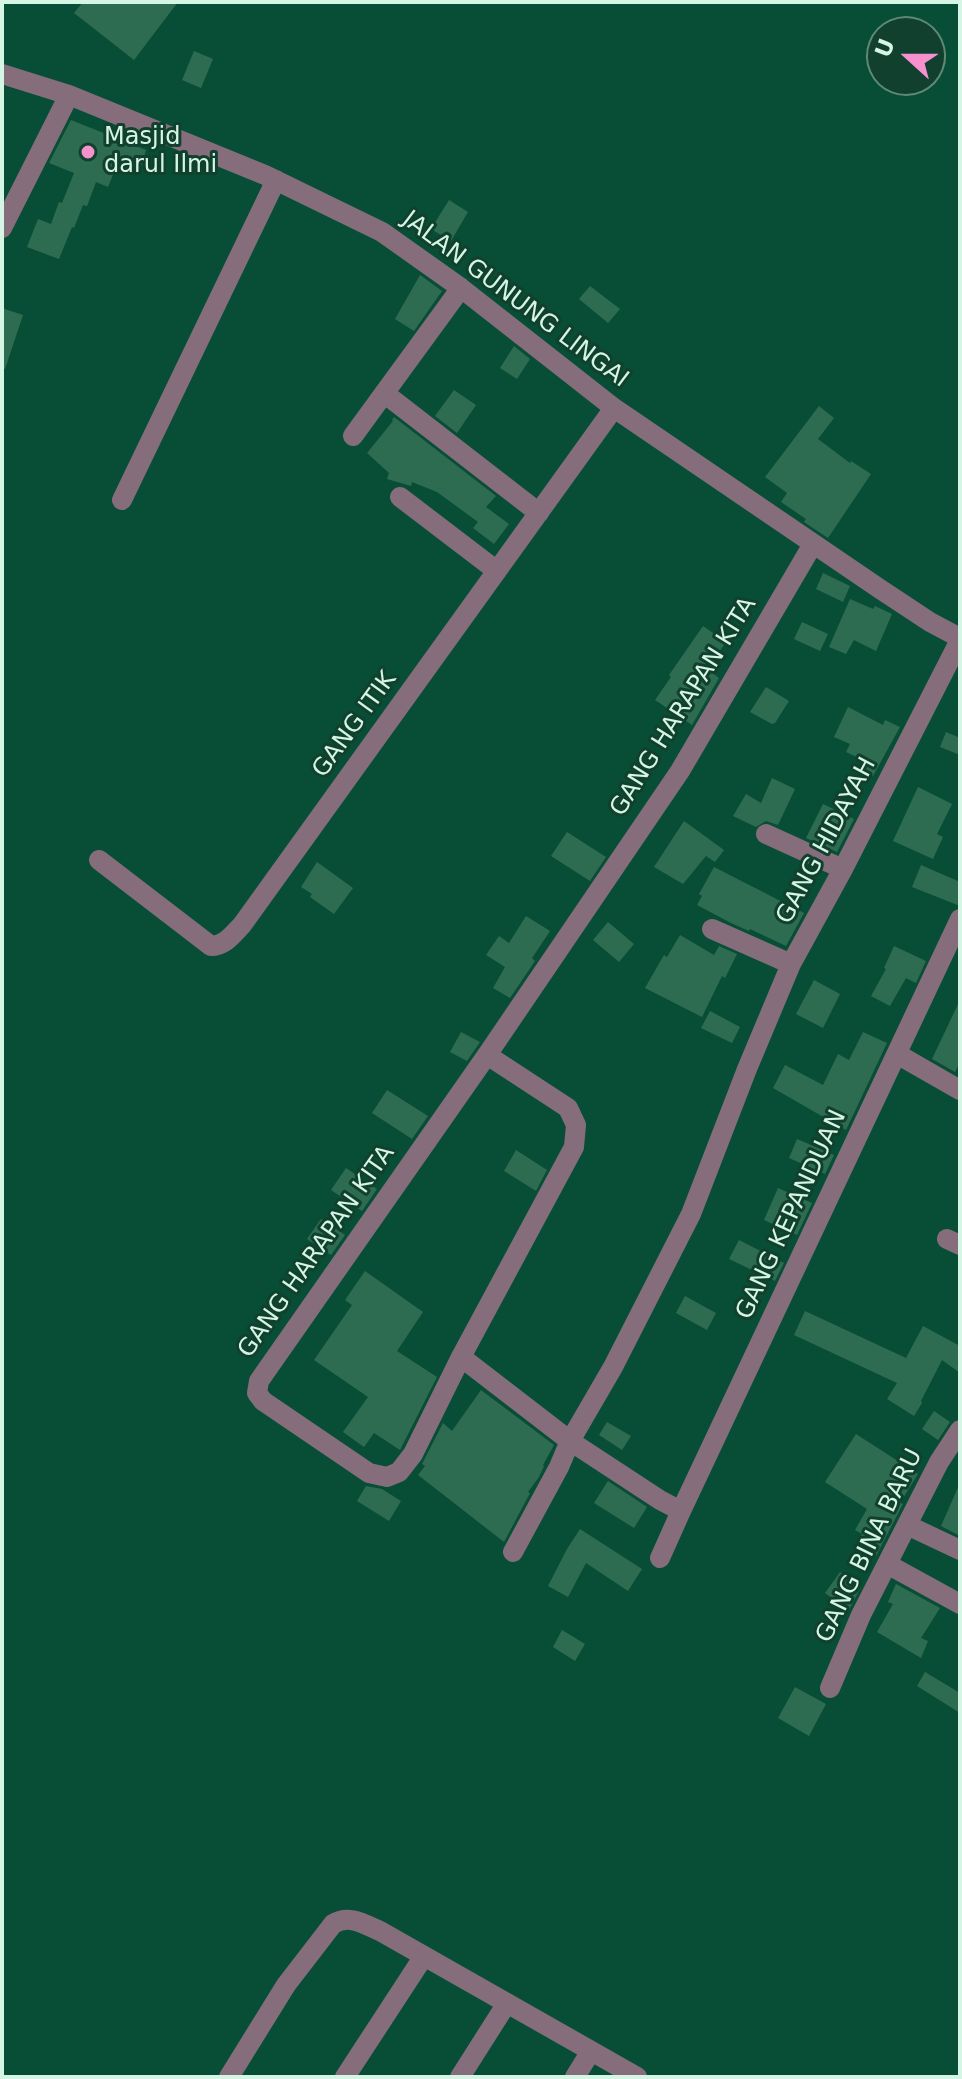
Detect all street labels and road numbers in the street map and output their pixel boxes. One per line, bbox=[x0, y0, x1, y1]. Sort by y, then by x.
street label: JALAN GUNUNG LINGAI bbox=[396, 206, 634, 394]
street label: GANG HARAPAN KITA bbox=[605, 592, 763, 822]
street label: GANG ITIK bbox=[307, 666, 403, 784]
street label: GANG HIDAYAH bbox=[771, 753, 883, 929]
street label: GANG KEPANDUAN bbox=[731, 1106, 853, 1324]
street label: GANG HARAPAN KITA bbox=[233, 1140, 401, 1364]
street label: GANG BINA BARU bbox=[811, 1444, 929, 1648]

